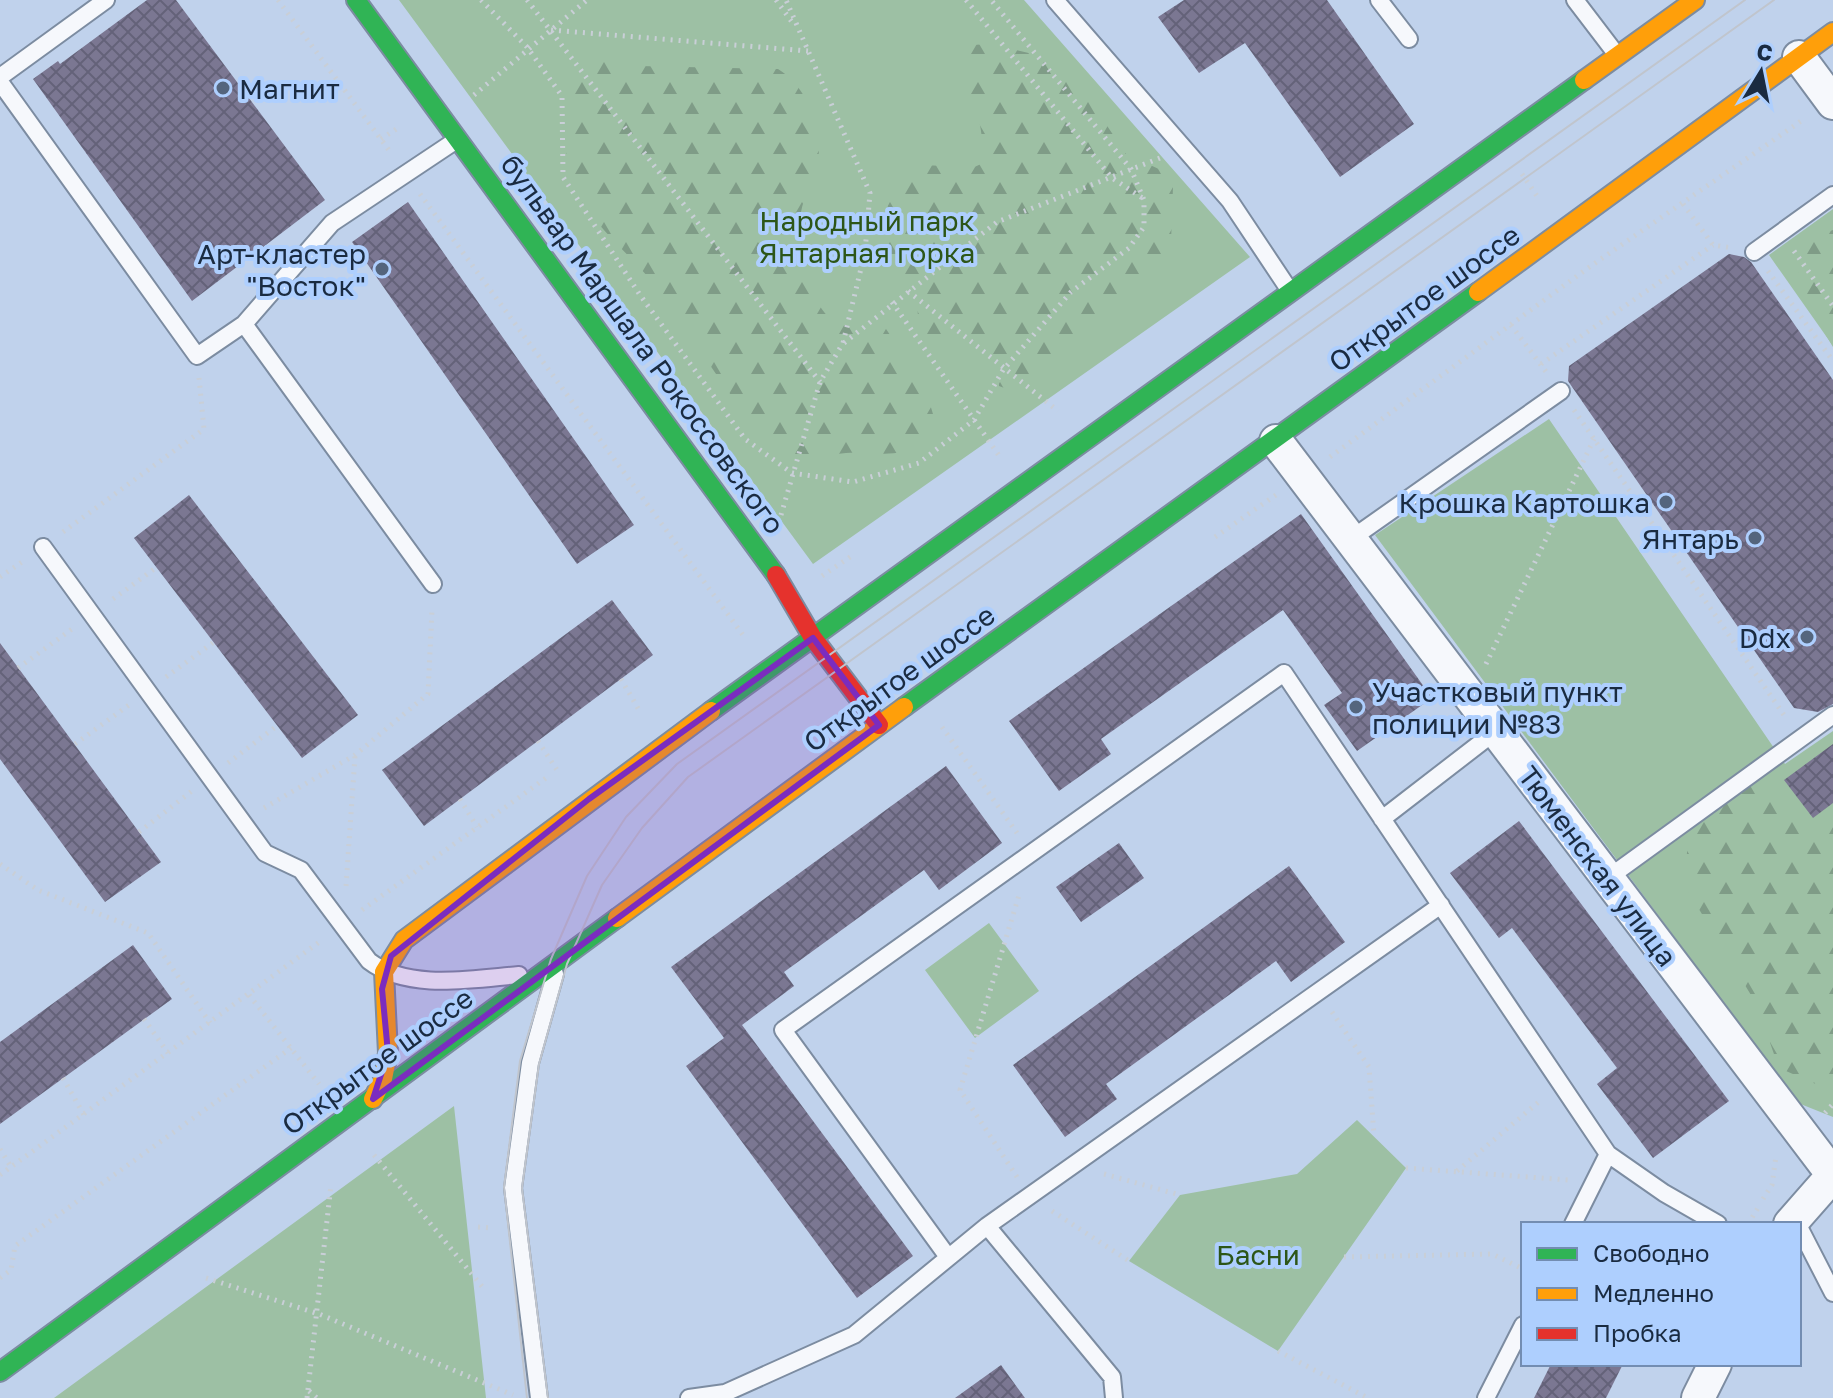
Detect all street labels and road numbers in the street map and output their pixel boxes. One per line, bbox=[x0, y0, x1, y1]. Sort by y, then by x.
street label: бульвар Маршала Рокоссовского bbox=[494, 148, 792, 540]
street label: Открытое шоссе bbox=[1322, 218, 1526, 378]
street label: Открытое шоссе bbox=[797, 598, 1001, 758]
street label: Тюменская улица bbox=[1512, 759, 1684, 973]
street label: Открытое шоссе bbox=[275, 981, 479, 1141]

